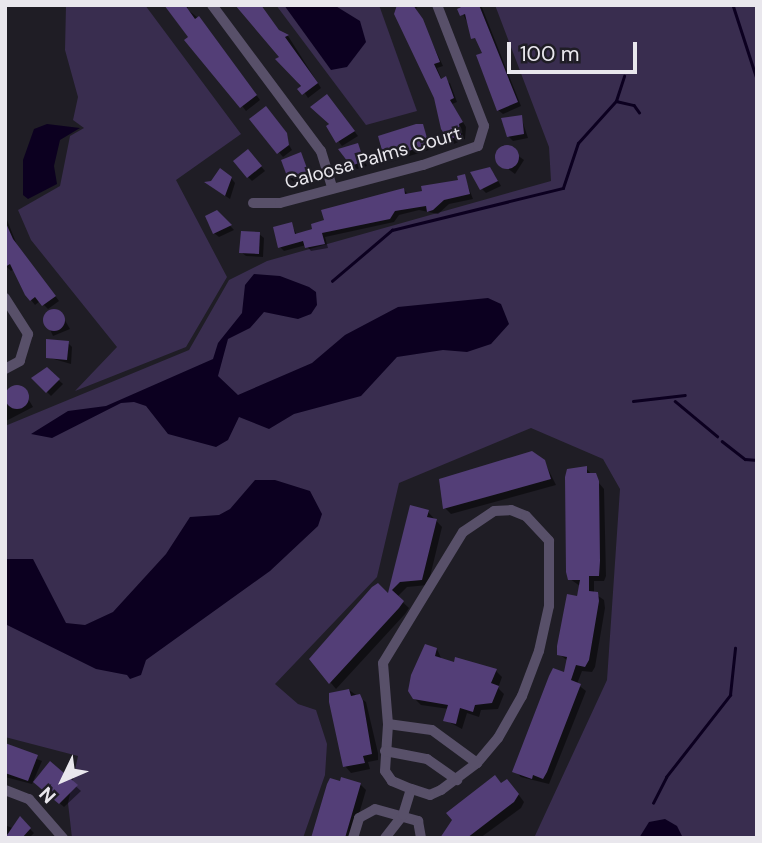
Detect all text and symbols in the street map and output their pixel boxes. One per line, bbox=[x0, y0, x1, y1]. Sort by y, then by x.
scale bar bbox=[510, 28, 640, 72]
text: 100 m bbox=[520, 40, 580, 68]
street label: Caloosa Palms Court bbox=[282, 122, 464, 194]
north arrow bbox=[28, 745, 98, 815]
text: N bbox=[34, 781, 61, 809]

